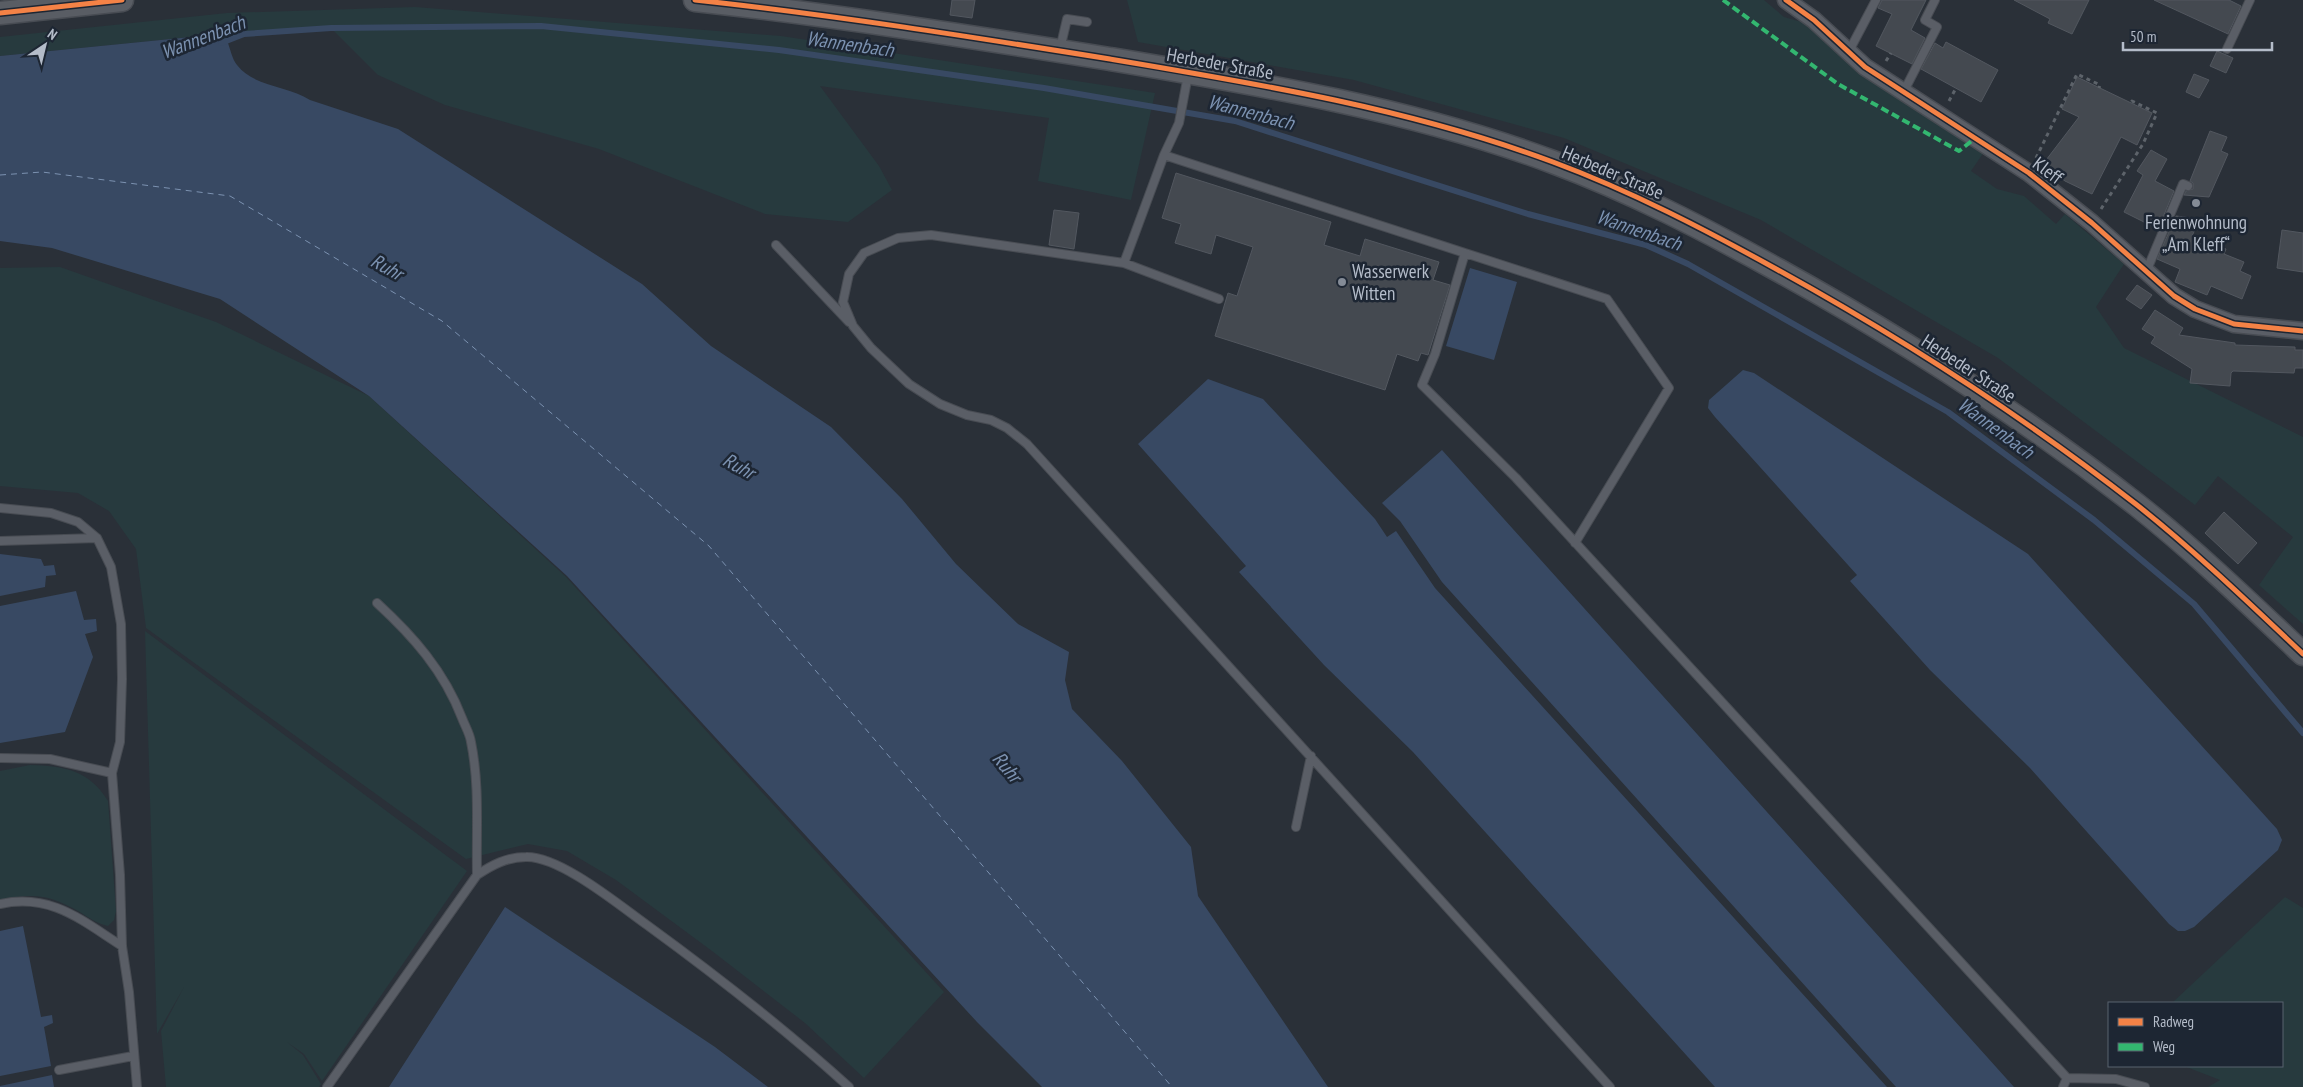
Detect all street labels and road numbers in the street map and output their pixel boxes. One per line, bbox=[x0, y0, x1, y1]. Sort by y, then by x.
street label: Herbeder Straße bbox=[1165, 42, 1275, 84]
street label: Herbeder Straße bbox=[1559, 140, 1667, 204]
street label: Kleff bbox=[2028, 151, 2069, 190]
street label: Herbeder Straße bbox=[1917, 329, 2021, 408]

